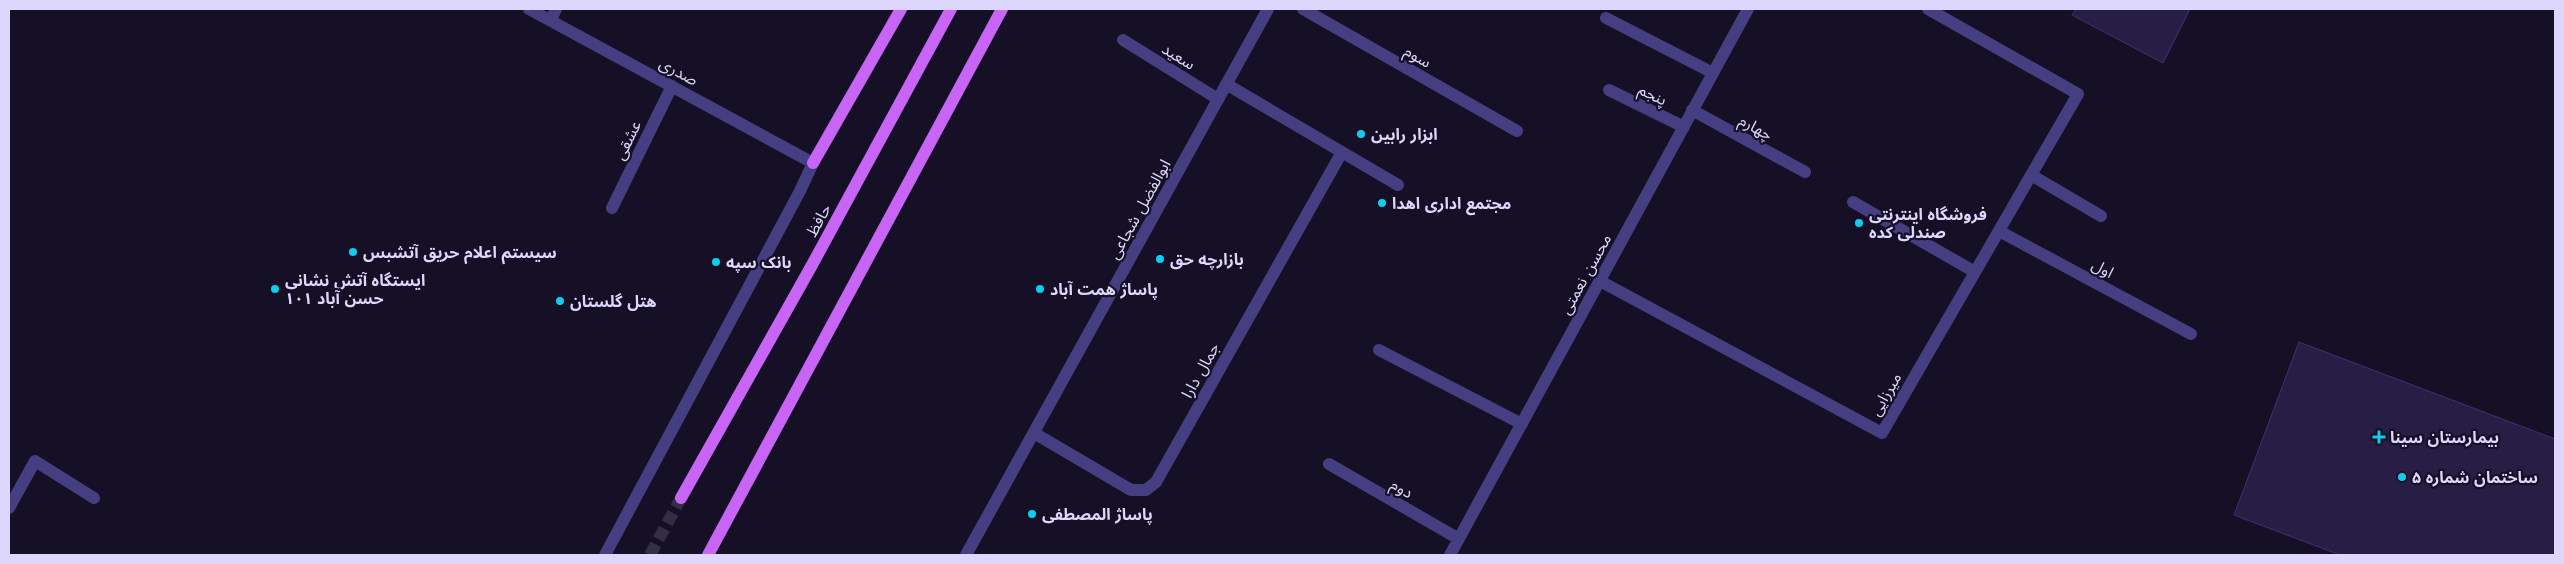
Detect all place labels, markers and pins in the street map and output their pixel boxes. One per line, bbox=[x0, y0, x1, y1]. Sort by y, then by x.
place label: ابزار رابین bbox=[1371, 125, 1438, 144]
marker: ابزار رابین bbox=[1355, 128, 1367, 140]
place label: مجتمع اداری اهدا bbox=[1392, 194, 1511, 216]
marker: مجتمع اداری اهدا bbox=[1376, 197, 1388, 209]
place label: فروشگاه اینترنتی صندلی کده bbox=[1869, 205, 1987, 242]
marker: فروشگاه اینترنتی صندلی کده bbox=[1853, 217, 1865, 229]
place label: سیستم اعلام حریق آتشبس bbox=[363, 243, 557, 265]
marker: سیستم اعلام حریق آتشبس bbox=[347, 246, 359, 258]
place label: بازارچه حق bbox=[1170, 250, 1244, 270]
place label: بانک سپه bbox=[726, 253, 792, 273]
marker: بازارچه حق bbox=[1154, 253, 1166, 265]
marker: بانک سپه bbox=[710, 256, 722, 268]
place label: ایستگاه آتش نشانی ۱۰۱ حسن آباد bbox=[285, 271, 425, 308]
place label: پاساژ همت آباد bbox=[1050, 280, 1158, 300]
marker: ایستگاه آتش نشانی ۱۰۱ حسن آباد bbox=[269, 283, 281, 295]
marker: پاساژ همت آباد bbox=[1034, 283, 1046, 295]
place label: هتل گلستان bbox=[570, 292, 657, 311]
marker: هتل گلستان bbox=[554, 295, 566, 307]
place label: بیمارستان سینا bbox=[2390, 428, 2499, 447]
marker: بیمارستان سینا bbox=[2372, 430, 2386, 444]
place label: ساختمان شماره ۵ bbox=[2412, 468, 2538, 487]
marker: ساختمان شماره ۵ bbox=[2396, 471, 2408, 483]
place label: پاساژ المصطفی bbox=[1042, 505, 1153, 525]
marker: پاساژ المصطفی bbox=[1026, 508, 1038, 520]

